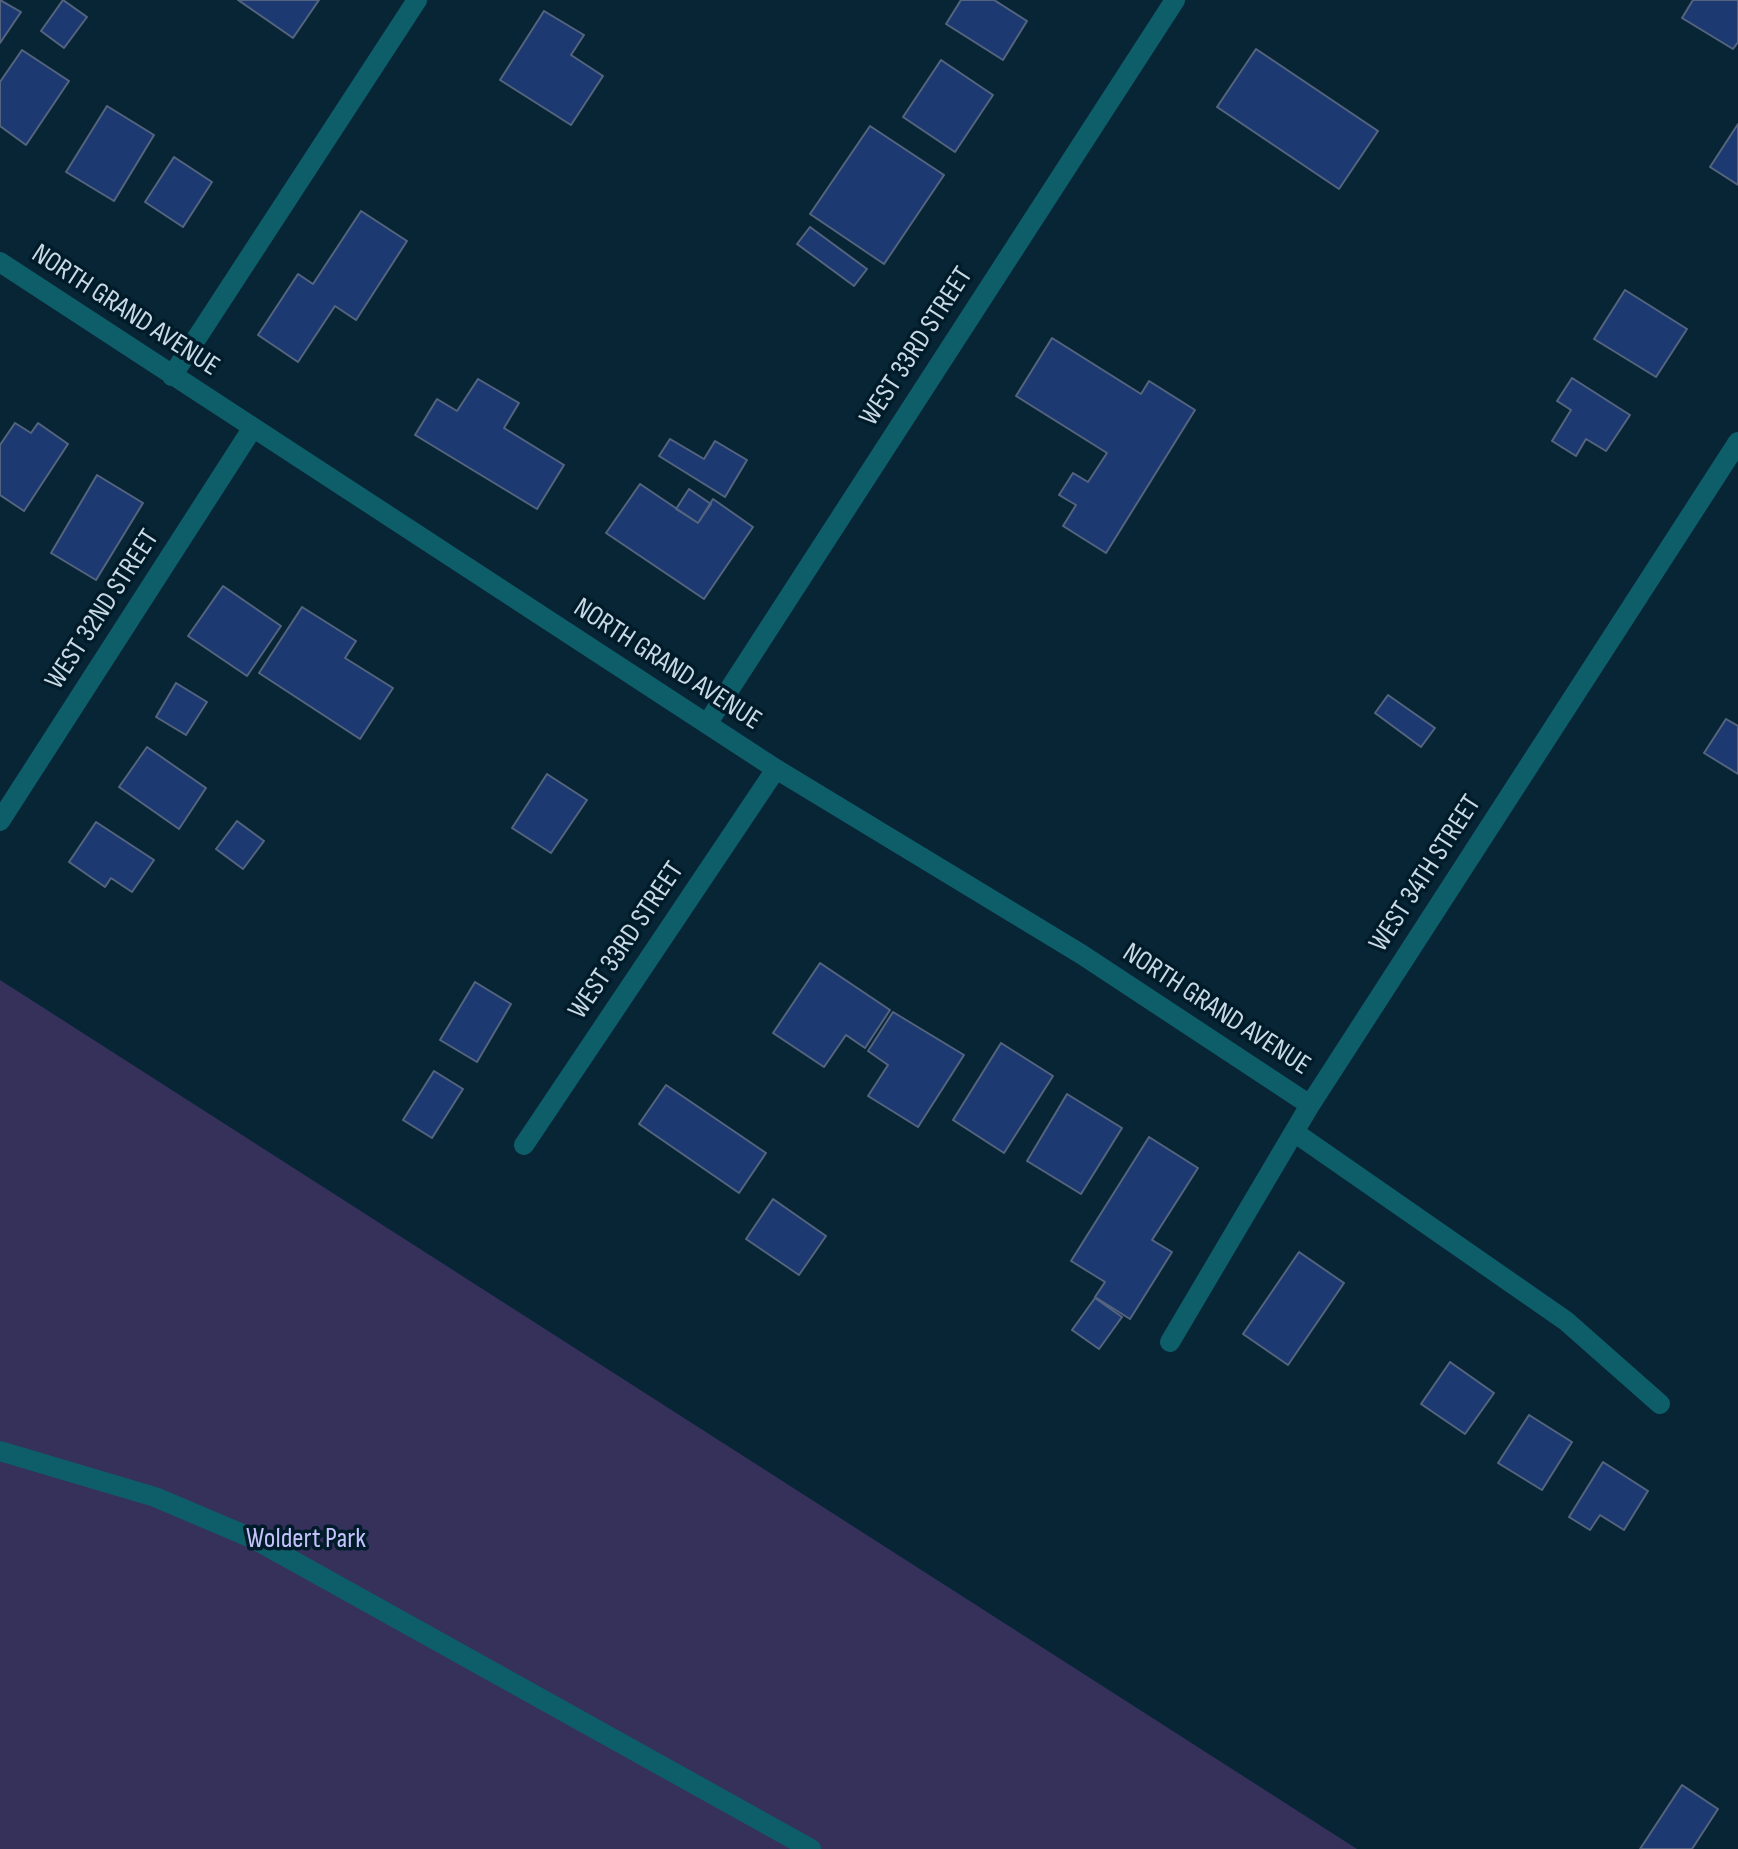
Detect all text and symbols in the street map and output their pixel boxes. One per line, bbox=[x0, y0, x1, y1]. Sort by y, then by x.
street label: NORTH GRAND AVENUE bbox=[25, 238, 225, 384]
street label: WEST 33RD STREET bbox=[853, 261, 981, 433]
street label: WEST 32ND STREET bbox=[39, 524, 167, 696]
street label: NORTH GRAND AVENUE bbox=[567, 592, 767, 738]
street label: WEST 34TH STREET bbox=[1363, 789, 1489, 959]
street label: WEST 33RD STREET bbox=[562, 856, 692, 1026]
street label: NORTH GRAND AVENUE bbox=[1116, 937, 1316, 1083]
park label: Woldert Park bbox=[246, 1523, 366, 1557]

